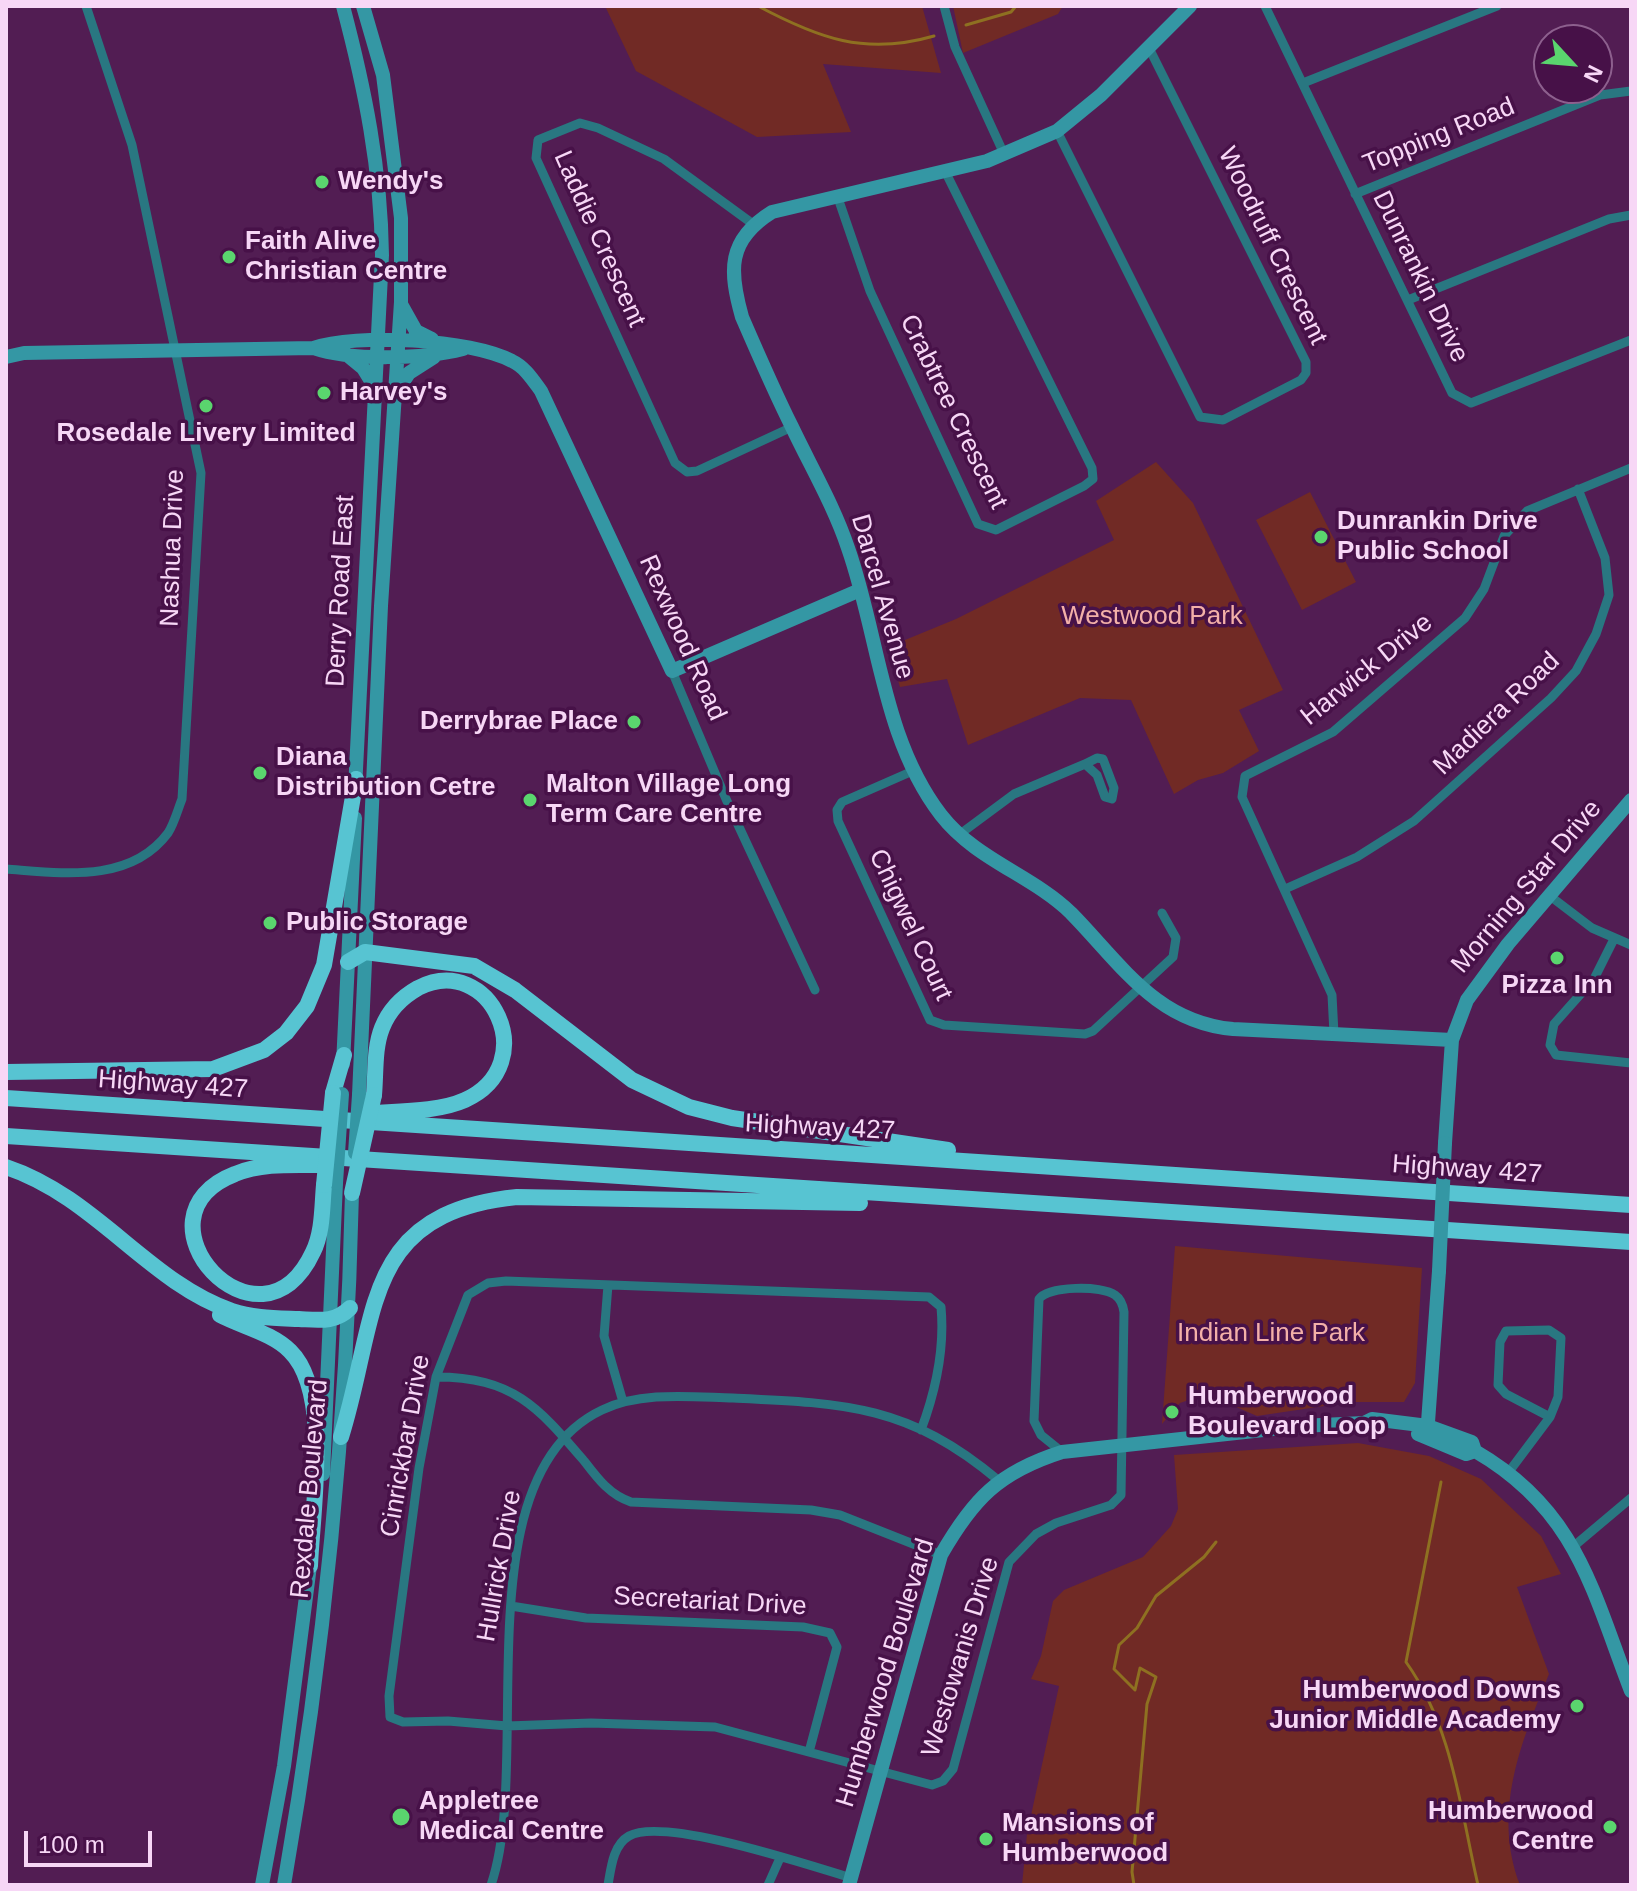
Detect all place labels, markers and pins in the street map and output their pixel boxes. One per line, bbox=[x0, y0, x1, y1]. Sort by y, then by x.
place label: Wendy's bbox=[338, 166, 443, 198]
marker: Wendy's bbox=[313, 173, 331, 191]
place label: Faith Alive Christian Centre bbox=[245, 226, 447, 288]
marker: Faith Alive Christian Centre bbox=[220, 248, 238, 266]
place label: Harvey's bbox=[340, 377, 447, 409]
marker: Harvey's bbox=[315, 384, 333, 402]
marker: Rosedale Livery Limited bbox=[197, 397, 215, 415]
place label: Rosedale Livery Limited bbox=[56, 418, 356, 450]
place label: Dunrankin Drive Public School bbox=[1337, 506, 1538, 568]
marker: Dunrankin Drive Public School bbox=[1312, 528, 1330, 546]
place label: Derrybrae Place bbox=[420, 706, 618, 738]
marker: Derrybrae Place bbox=[625, 713, 643, 731]
place label: Diana Distribution Cetre bbox=[276, 742, 496, 804]
marker: Diana Distribution Cetre bbox=[251, 764, 269, 782]
place label: Malton Village Long Term Care Centre bbox=[546, 769, 791, 830]
marker: Malton Village Long Term Care Centre bbox=[521, 791, 539, 809]
place label: Public Storage bbox=[286, 907, 468, 939]
marker: Public Storage bbox=[261, 914, 279, 932]
marker: Pizza Inn bbox=[1548, 949, 1566, 967]
place label: Pizza Inn bbox=[1501, 970, 1613, 1002]
place label: Humberwood Boulevard Loop bbox=[1188, 1381, 1386, 1442]
marker: Humberwood Boulevard Loop bbox=[1163, 1403, 1181, 1421]
place label: Humberwood Downs Junior Middle Academy bbox=[1269, 1675, 1561, 1736]
marker: Humberwood Downs Junior Middle Academy bbox=[1568, 1697, 1586, 1715]
place label: Appletree Medical Centre bbox=[419, 1786, 604, 1848]
place label: Humberwood Centre bbox=[1428, 1796, 1594, 1858]
marker: Appletree Medical Centre bbox=[390, 1806, 412, 1828]
place label: Mansions of Humberwood bbox=[1002, 1808, 1168, 1870]
marker: Humberwood Centre bbox=[1601, 1818, 1619, 1836]
marker: Mansions of Humberwood bbox=[977, 1830, 995, 1848]

